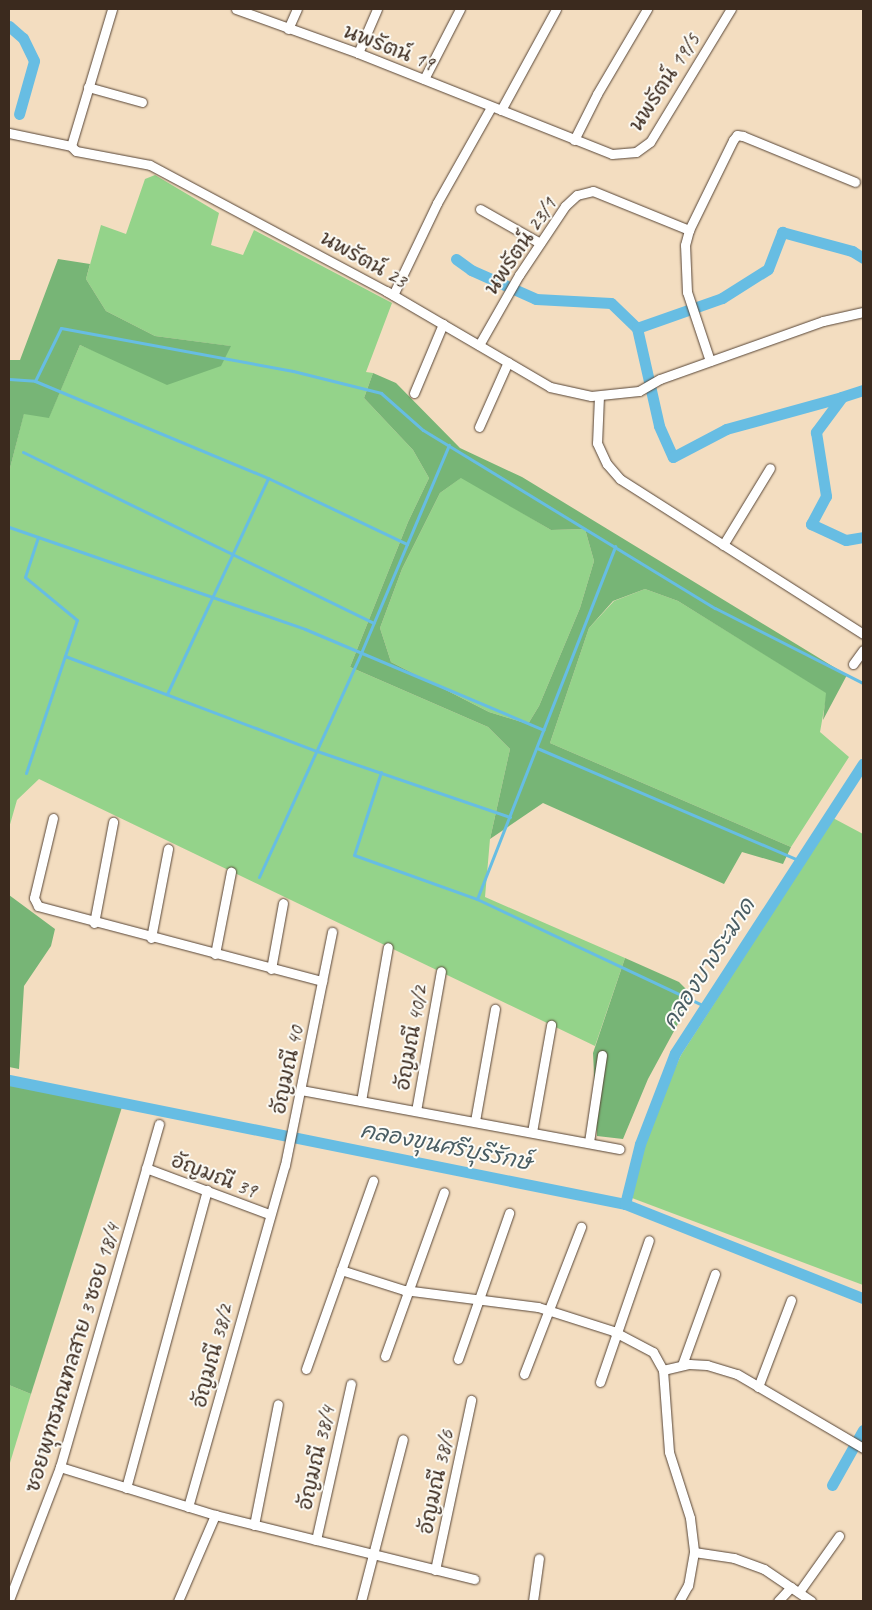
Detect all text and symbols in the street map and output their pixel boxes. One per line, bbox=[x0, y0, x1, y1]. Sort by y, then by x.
street label: นพรัตน์ 19 bbox=[340, 18, 438, 76]
street label: นพรัตน์ 19/5 bbox=[623, 28, 705, 136]
street label: นพรัตน์ 23/1 bbox=[478, 193, 562, 299]
street label: นพรัตน์ 23 bbox=[316, 225, 412, 293]
water label: คลองบางระมาด bbox=[657, 894, 761, 1034]
street label: อัญมณี 40/2 bbox=[389, 984, 433, 1092]
street label: อัญมณี 40 bbox=[265, 1024, 309, 1116]
water label: คลองขุนศรีบุรีรักษ์ bbox=[358, 1117, 534, 1177]
street label: อัญมณี 39 bbox=[168, 1147, 260, 1203]
street label: ซอยพุทธมณฑลสาย 3 ซอย 18/4 bbox=[19, 1221, 125, 1495]
street label: อัญมณี 38/2 bbox=[186, 1302, 238, 1410]
street label: อัญมณี 38/4 bbox=[292, 1404, 340, 1512]
street label: อัญมณี 38/6 bbox=[413, 1428, 459, 1536]

